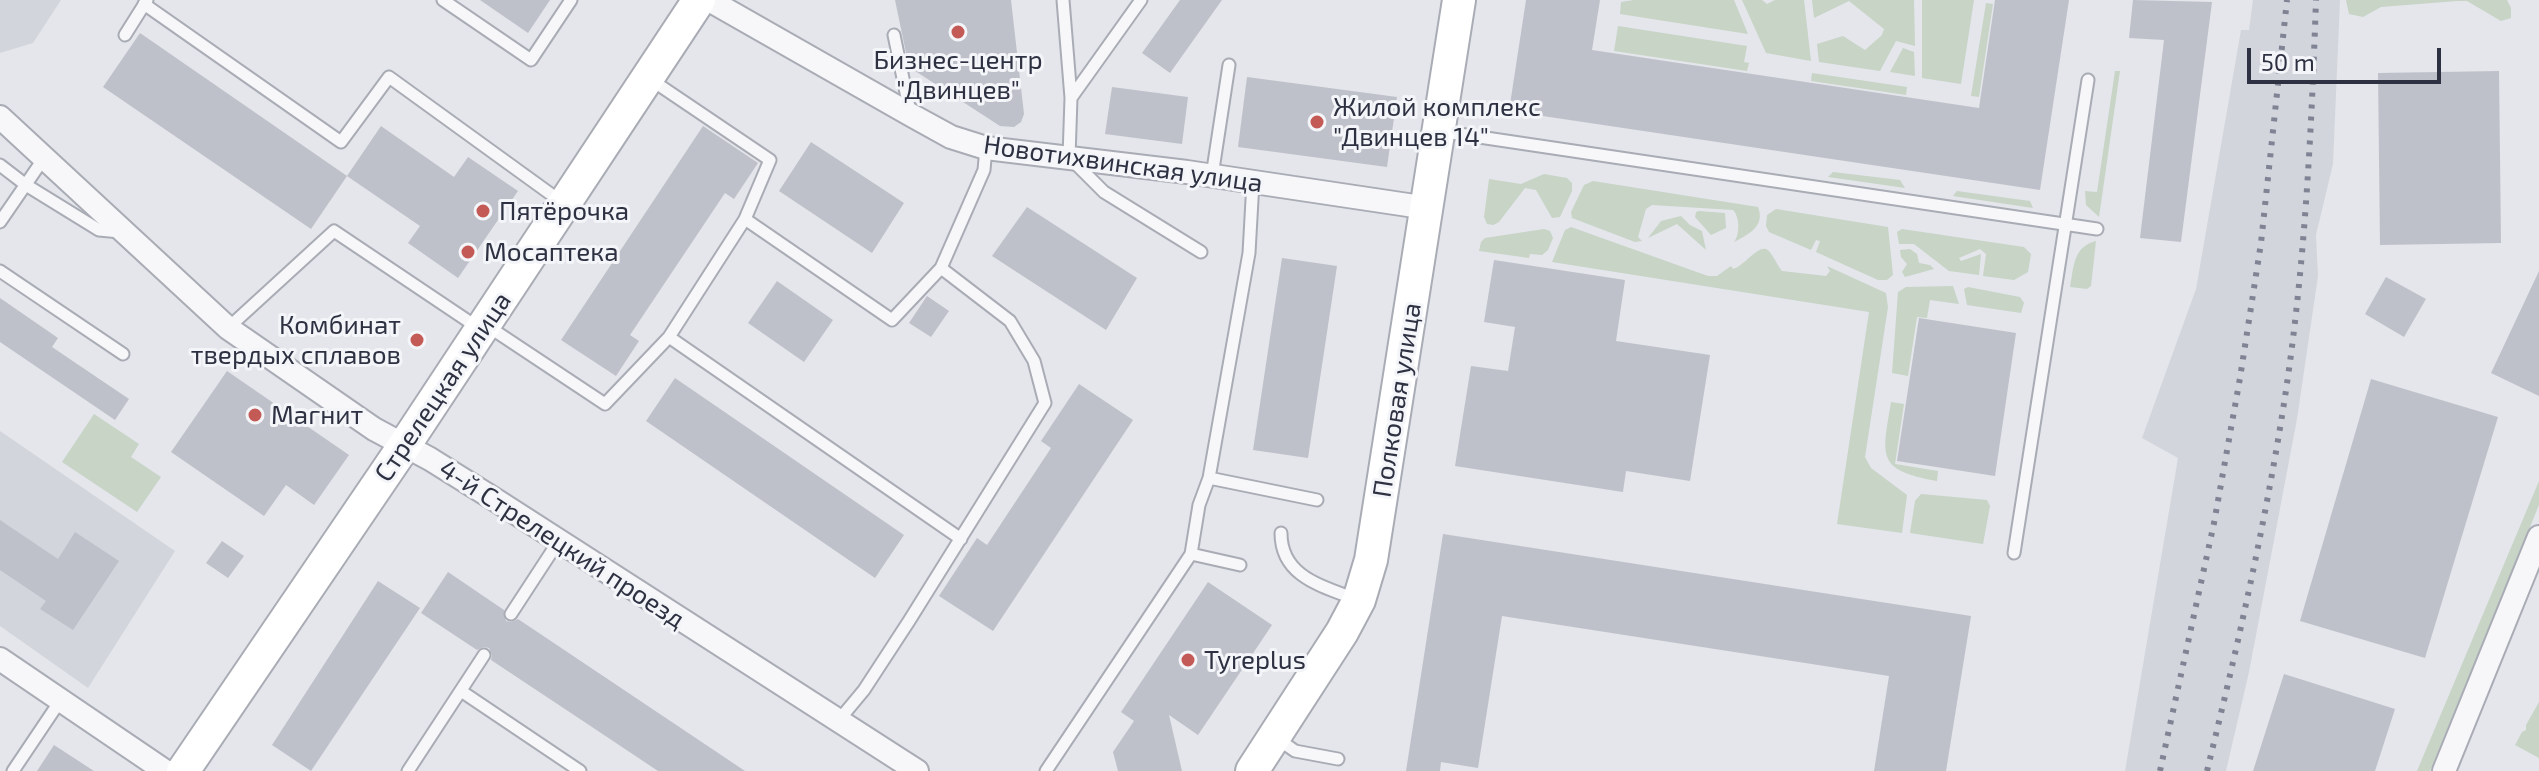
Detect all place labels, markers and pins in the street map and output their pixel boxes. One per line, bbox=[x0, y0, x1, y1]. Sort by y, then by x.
marker: Бизнес-центр "Двинцев" bbox=[949, 23, 967, 41]
place label: Бизнес-центр "Двинцев" bbox=[873, 44, 1043, 106]
place label: Жилой комплекс "Двинцев 14" bbox=[1333, 91, 1541, 152]
marker: Жилой комплекс "Двинцев 14" bbox=[1308, 113, 1326, 131]
place label: Пятёрочка bbox=[499, 195, 629, 227]
marker: Пятёрочка bbox=[474, 202, 492, 220]
place label: Мосаптека bbox=[484, 236, 619, 268]
marker: Мосаптека bbox=[459, 243, 477, 261]
place label: Комбинат твердых сплавов bbox=[191, 309, 401, 370]
marker: Комбинат твердых сплавов bbox=[408, 331, 426, 349]
place label: Магнит bbox=[271, 399, 363, 431]
marker: Магнит bbox=[246, 406, 264, 424]
place label: Tyreplus bbox=[1204, 644, 1306, 676]
marker: Tyreplus bbox=[1179, 651, 1197, 669]

